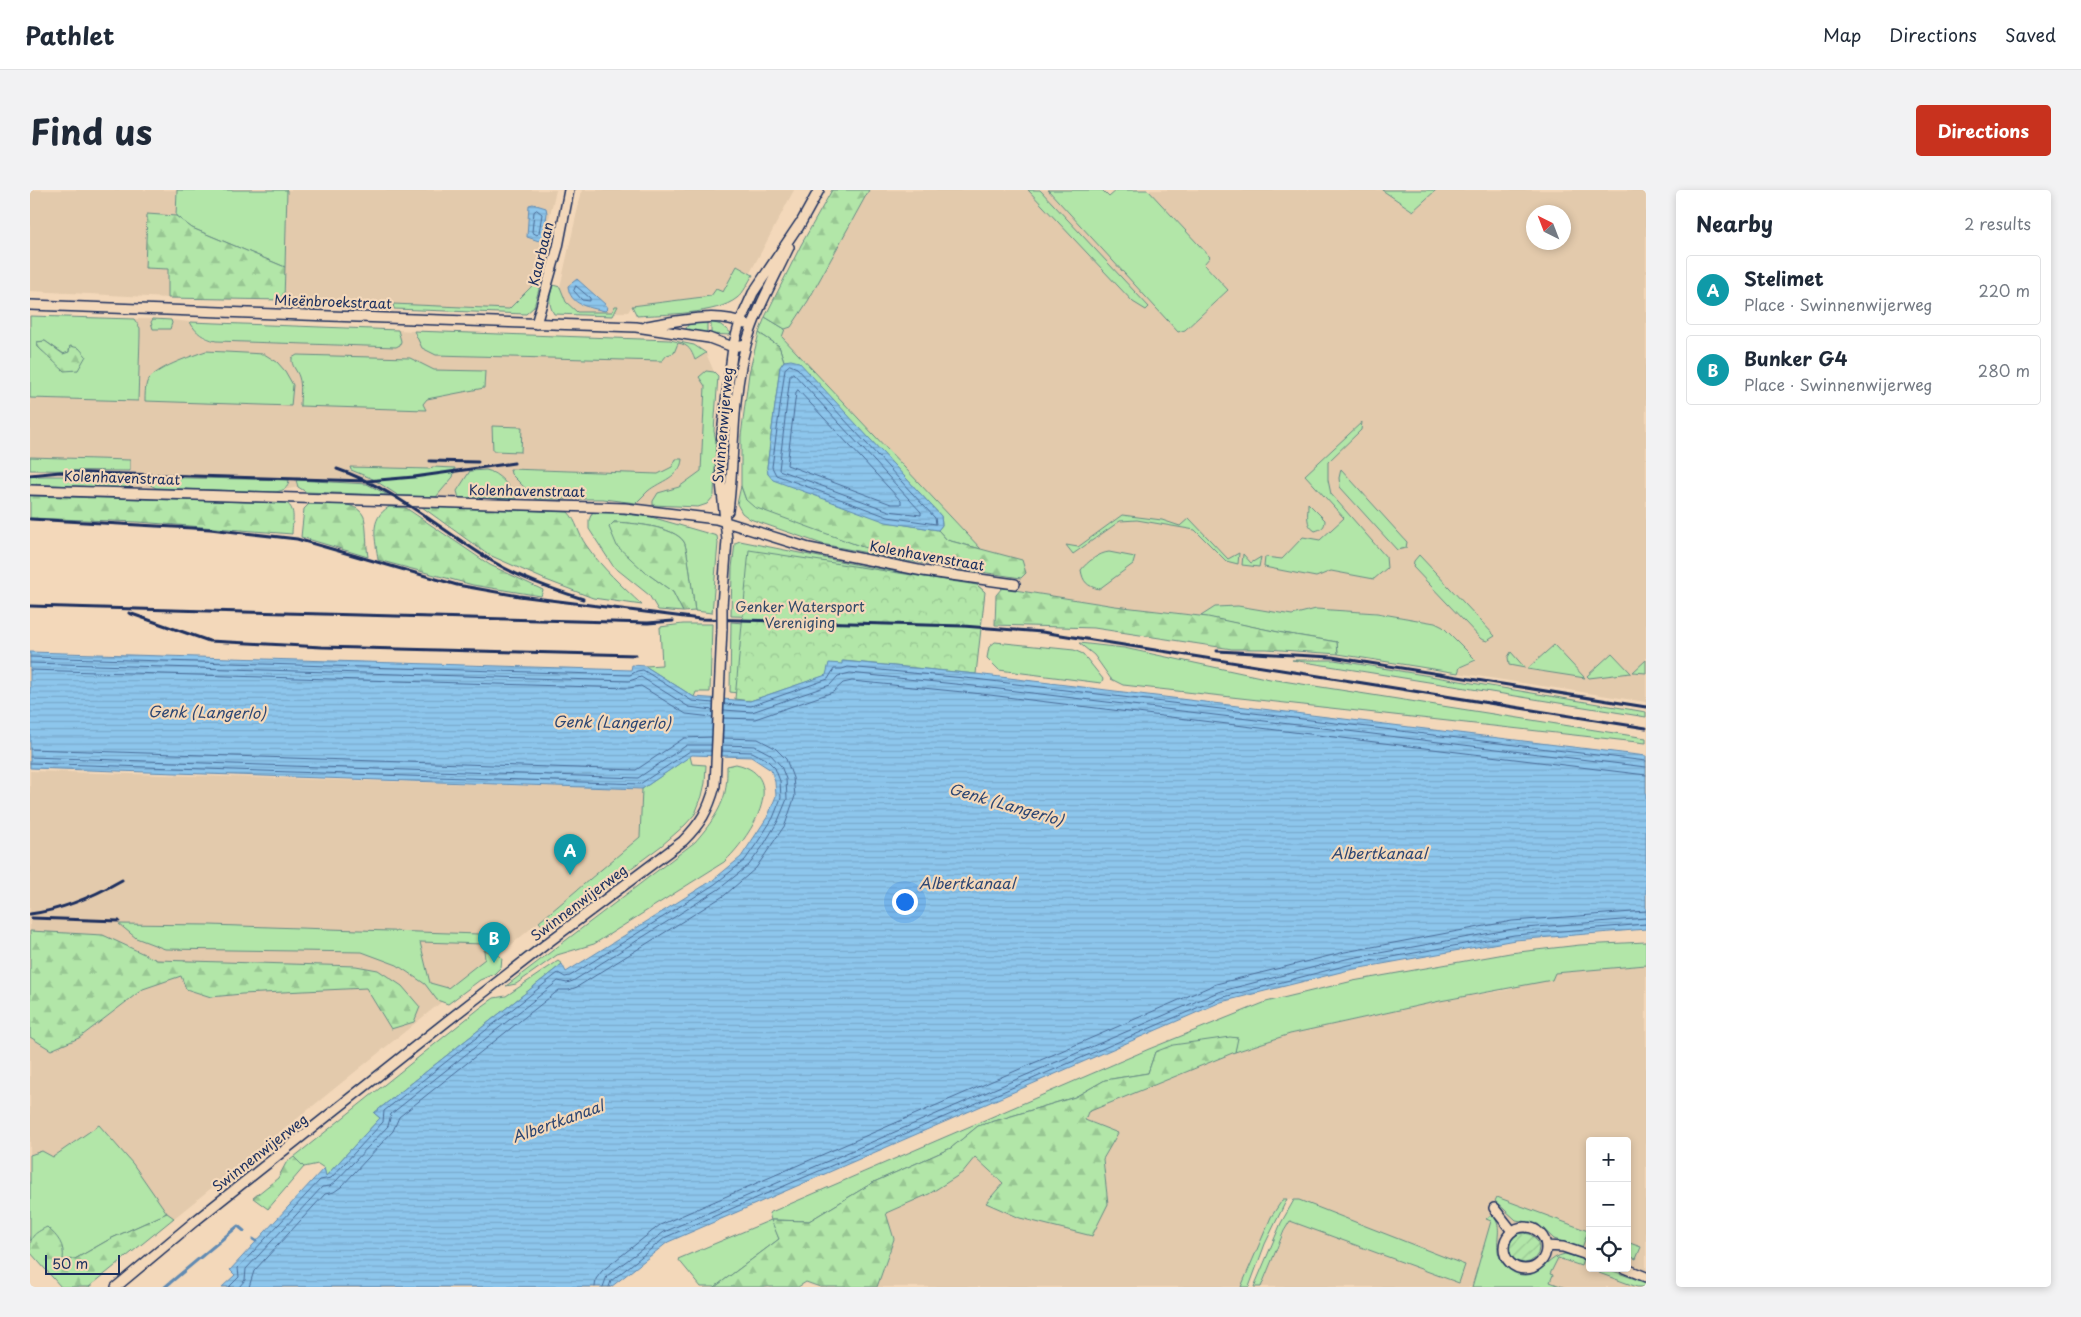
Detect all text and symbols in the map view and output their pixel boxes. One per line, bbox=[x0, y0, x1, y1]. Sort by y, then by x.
text: Pathlet bbox=[25, 17, 115, 53]
text: Map bbox=[1823, 21, 1861, 48]
text: Directions bbox=[1889, 21, 1977, 48]
text: Saved bbox=[2005, 21, 2056, 48]
text: Find us bbox=[30, 104, 152, 157]
button: Directions bbox=[1916, 105, 2051, 156]
north arrow bbox=[1526, 205, 1571, 250]
text: Nearby bbox=[1696, 207, 1773, 239]
text: 2 results bbox=[1964, 211, 2031, 235]
street label: Kaarbaan bbox=[522, 220, 559, 288]
text: Stelimet bbox=[1744, 264, 1824, 292]
text: A bbox=[1707, 278, 1719, 302]
text: 220 m bbox=[1979, 278, 2030, 302]
street label: Mieënbroekstraat bbox=[274, 289, 392, 314]
text: Place · Swinnenwijerweg bbox=[1744, 292, 1933, 316]
text: Bunker G4 bbox=[1744, 344, 1847, 372]
text: B bbox=[1708, 358, 1718, 382]
text: 280 m bbox=[1978, 358, 2030, 382]
street label: Swinnenwijerweg bbox=[707, 366, 738, 484]
text: Place · Swinnenwijerweg bbox=[1744, 372, 1933, 396]
street label: Kolenhavenstraat bbox=[64, 465, 181, 490]
street label: Kolenhavenstraat bbox=[469, 479, 586, 502]
street label: Kolenhavenstraat bbox=[868, 535, 986, 576]
park label: Genker Watersport Vereniging bbox=[735, 596, 865, 633]
water label: Genk (Langerlo) bbox=[148, 699, 267, 724]
water label: Genk (Langerlo) bbox=[553, 709, 672, 734]
water label: Genk (Langerlo) bbox=[947, 776, 1067, 831]
pin: A bbox=[554, 834, 586, 875]
water label: Albertkanaal bbox=[1331, 841, 1430, 864]
street label: Swinnenwijerweg bbox=[526, 859, 632, 946]
water label: Albertkanaal bbox=[919, 871, 1018, 894]
your location bbox=[892, 889, 918, 915]
pin: B bbox=[478, 922, 510, 963]
water label: Albertkanaal bbox=[508, 1092, 609, 1148]
street label: Swinnenwijerweg bbox=[207, 1108, 312, 1197]
map controls bbox=[1586, 1137, 1631, 1272]
button: + bbox=[1586, 1137, 1631, 1182]
button: − bbox=[1586, 1182, 1631, 1227]
button: locate bbox=[1586, 1227, 1631, 1272]
scale bar bbox=[45, 1252, 120, 1275]
text: 50 m bbox=[52, 1253, 88, 1274]

